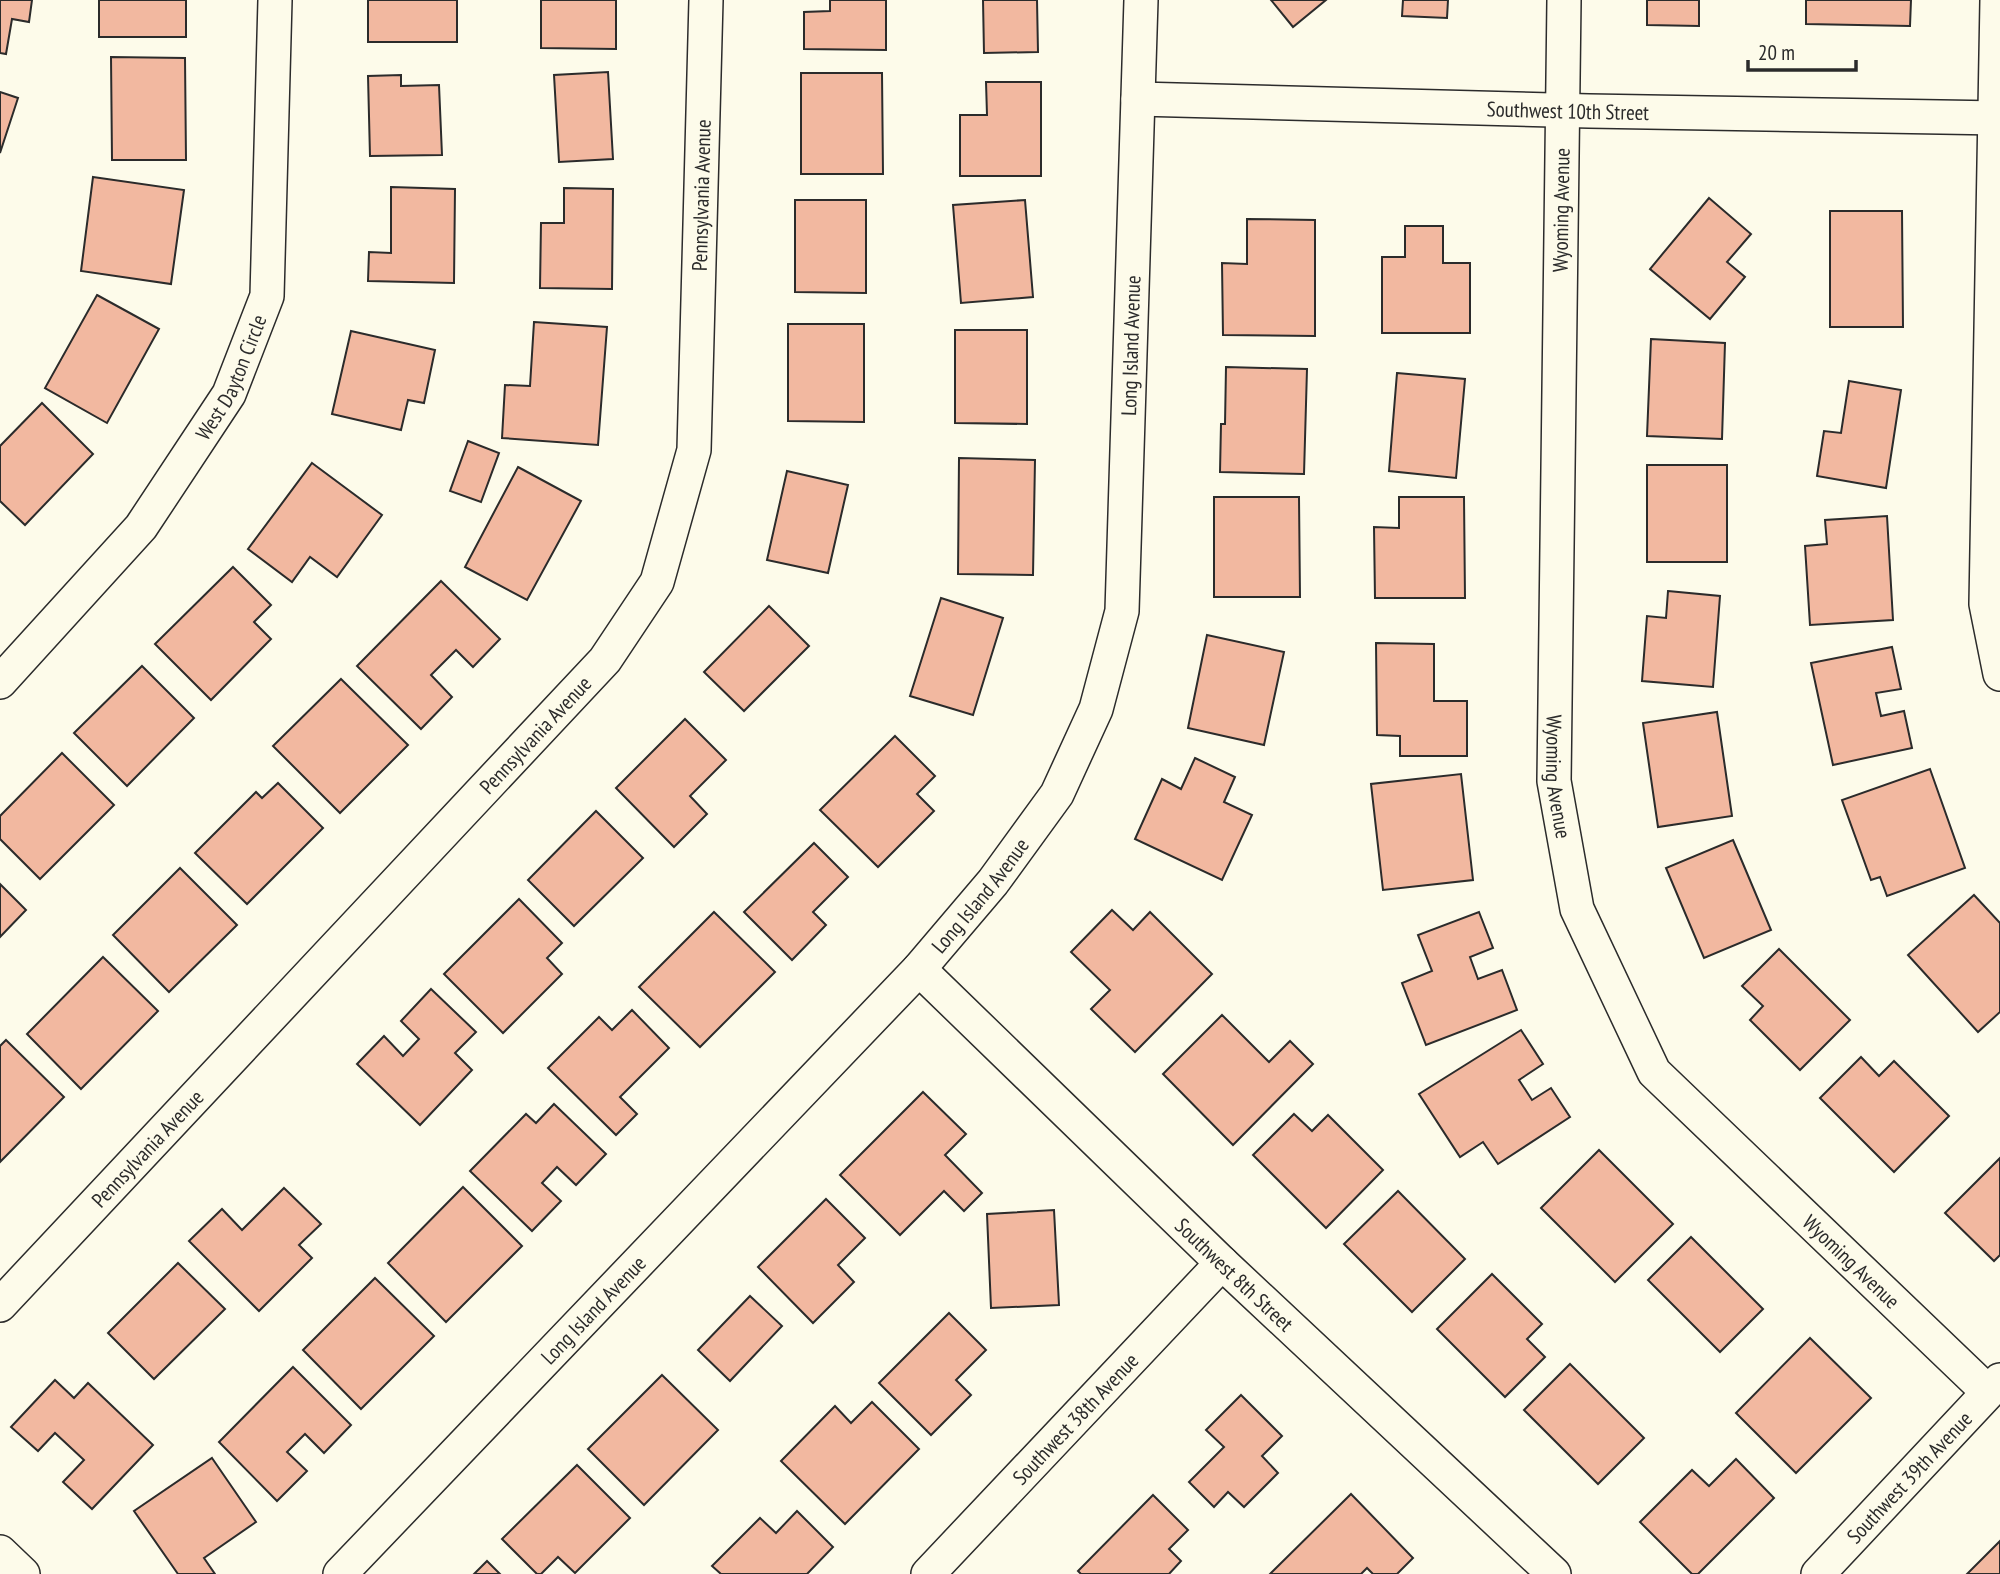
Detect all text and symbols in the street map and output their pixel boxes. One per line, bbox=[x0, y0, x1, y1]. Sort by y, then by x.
scale bar bbox=[1748, 28, 1856, 72]
text: 20 m bbox=[1758, 39, 1795, 66]
street label: Southwest 10th Street bbox=[1486, 95, 1649, 126]
street label: Pennsylvania Avenue bbox=[685, 119, 716, 271]
street label: Wyoming Avenue bbox=[1546, 148, 1576, 272]
street label: Long Island Avenue bbox=[1115, 275, 1146, 416]
street label: West Dayton Circle bbox=[189, 311, 272, 445]
street label: Pennsylvania Avenue bbox=[473, 670, 597, 799]
street label: Wyoming Avenue bbox=[1540, 715, 1578, 841]
street label: Long Island Avenue bbox=[925, 832, 1034, 958]
street label: Pennsylvania Avenue bbox=[85, 1084, 209, 1213]
street label: Wyoming Avenue bbox=[1797, 1208, 1906, 1314]
street label: Southwest 8th Street bbox=[1170, 1212, 1299, 1337]
street label: Long Island Avenue bbox=[535, 1250, 651, 1370]
street label: Southwest 38th Avenue bbox=[1006, 1347, 1144, 1490]
street label: Southwest 39th Avenue bbox=[1840, 1405, 1978, 1549]

